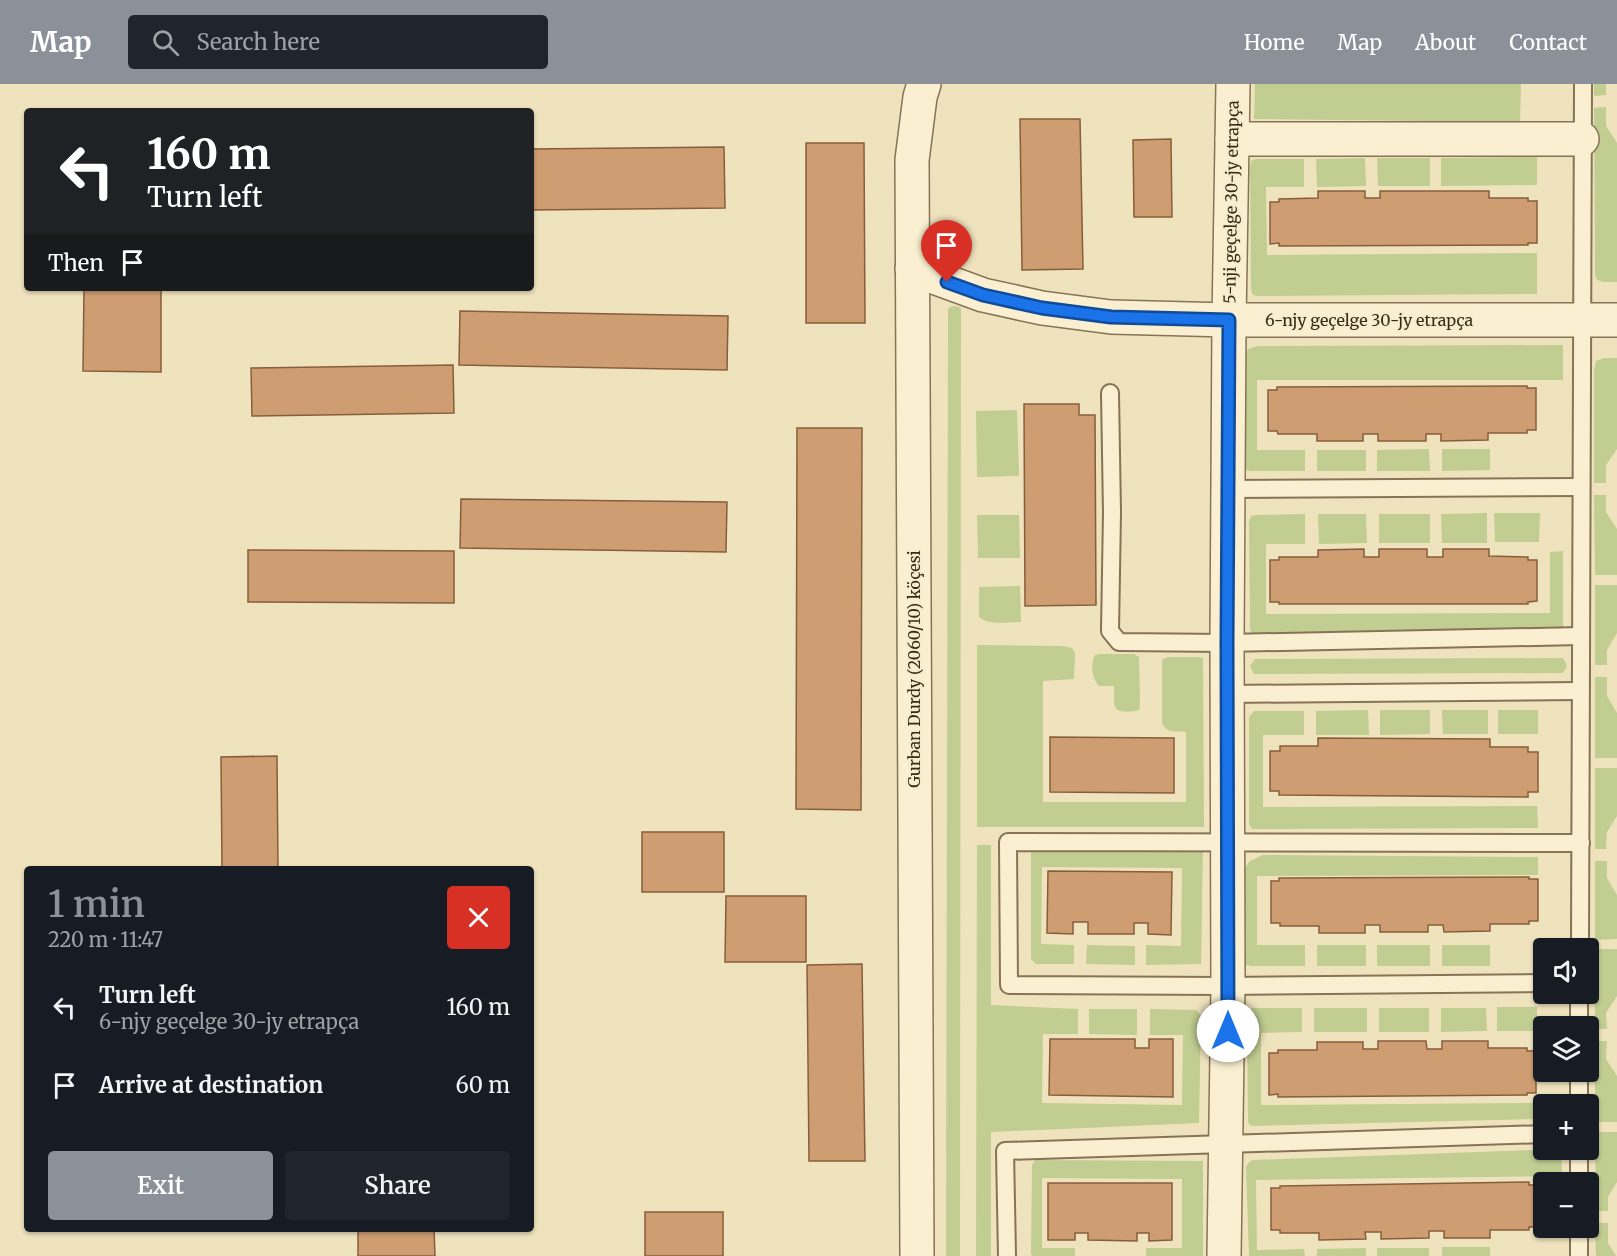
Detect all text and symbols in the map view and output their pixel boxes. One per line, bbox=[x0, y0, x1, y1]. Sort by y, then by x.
search box bbox=[128, 15, 548, 69]
text: Map bbox=[30, 24, 92, 60]
icon: search bbox=[149, 26, 182, 59]
text: Search here bbox=[197, 28, 320, 56]
text: Home bbox=[1244, 29, 1304, 56]
text: Map bbox=[1337, 29, 1382, 56]
text: About bbox=[1415, 29, 1476, 56]
text: Contact bbox=[1509, 29, 1587, 56]
street label: 5-nji geçelge 30-jy etrapça bbox=[1219, 100, 1243, 304]
text: 160 m bbox=[147, 128, 271, 180]
icon: left bbox=[48, 132, 126, 210]
text: Turn left bbox=[147, 180, 262, 214]
pin bbox=[921, 220, 972, 282]
icon: arrive bbox=[930, 229, 963, 262]
icon: arrive bbox=[116, 246, 149, 279]
text: Then bbox=[48, 249, 104, 277]
street label: 6-njy geçelge 30-jy etrapça bbox=[1265, 310, 1473, 330]
street label: Gurban Durdy (2060/10) köçesi bbox=[904, 550, 924, 788]
text: 1 min bbox=[48, 882, 145, 927]
button: close bbox=[447, 886, 510, 949]
text: 220 m · 11:47 bbox=[48, 927, 163, 952]
map controls bbox=[1533, 938, 1599, 1238]
button: sound bbox=[1533, 938, 1599, 1004]
text: Turn left bbox=[99, 981, 196, 1009]
icon: left bbox=[48, 991, 81, 1024]
text: 160 m bbox=[446, 993, 510, 1021]
position arrow bbox=[1196, 999, 1260, 1063]
text: 6-njy geçelge 30-jy etrapça bbox=[99, 1009, 359, 1034]
button: layers bbox=[1533, 1016, 1599, 1082]
icon: arrive bbox=[48, 1069, 81, 1102]
text: Arrive at destination bbox=[99, 1071, 323, 1099]
text: 60 m bbox=[456, 1071, 510, 1099]
button: + bbox=[1533, 1094, 1599, 1160]
button: Exit bbox=[48, 1151, 273, 1220]
button: Share bbox=[285, 1151, 510, 1220]
button: − bbox=[1533, 1172, 1599, 1238]

